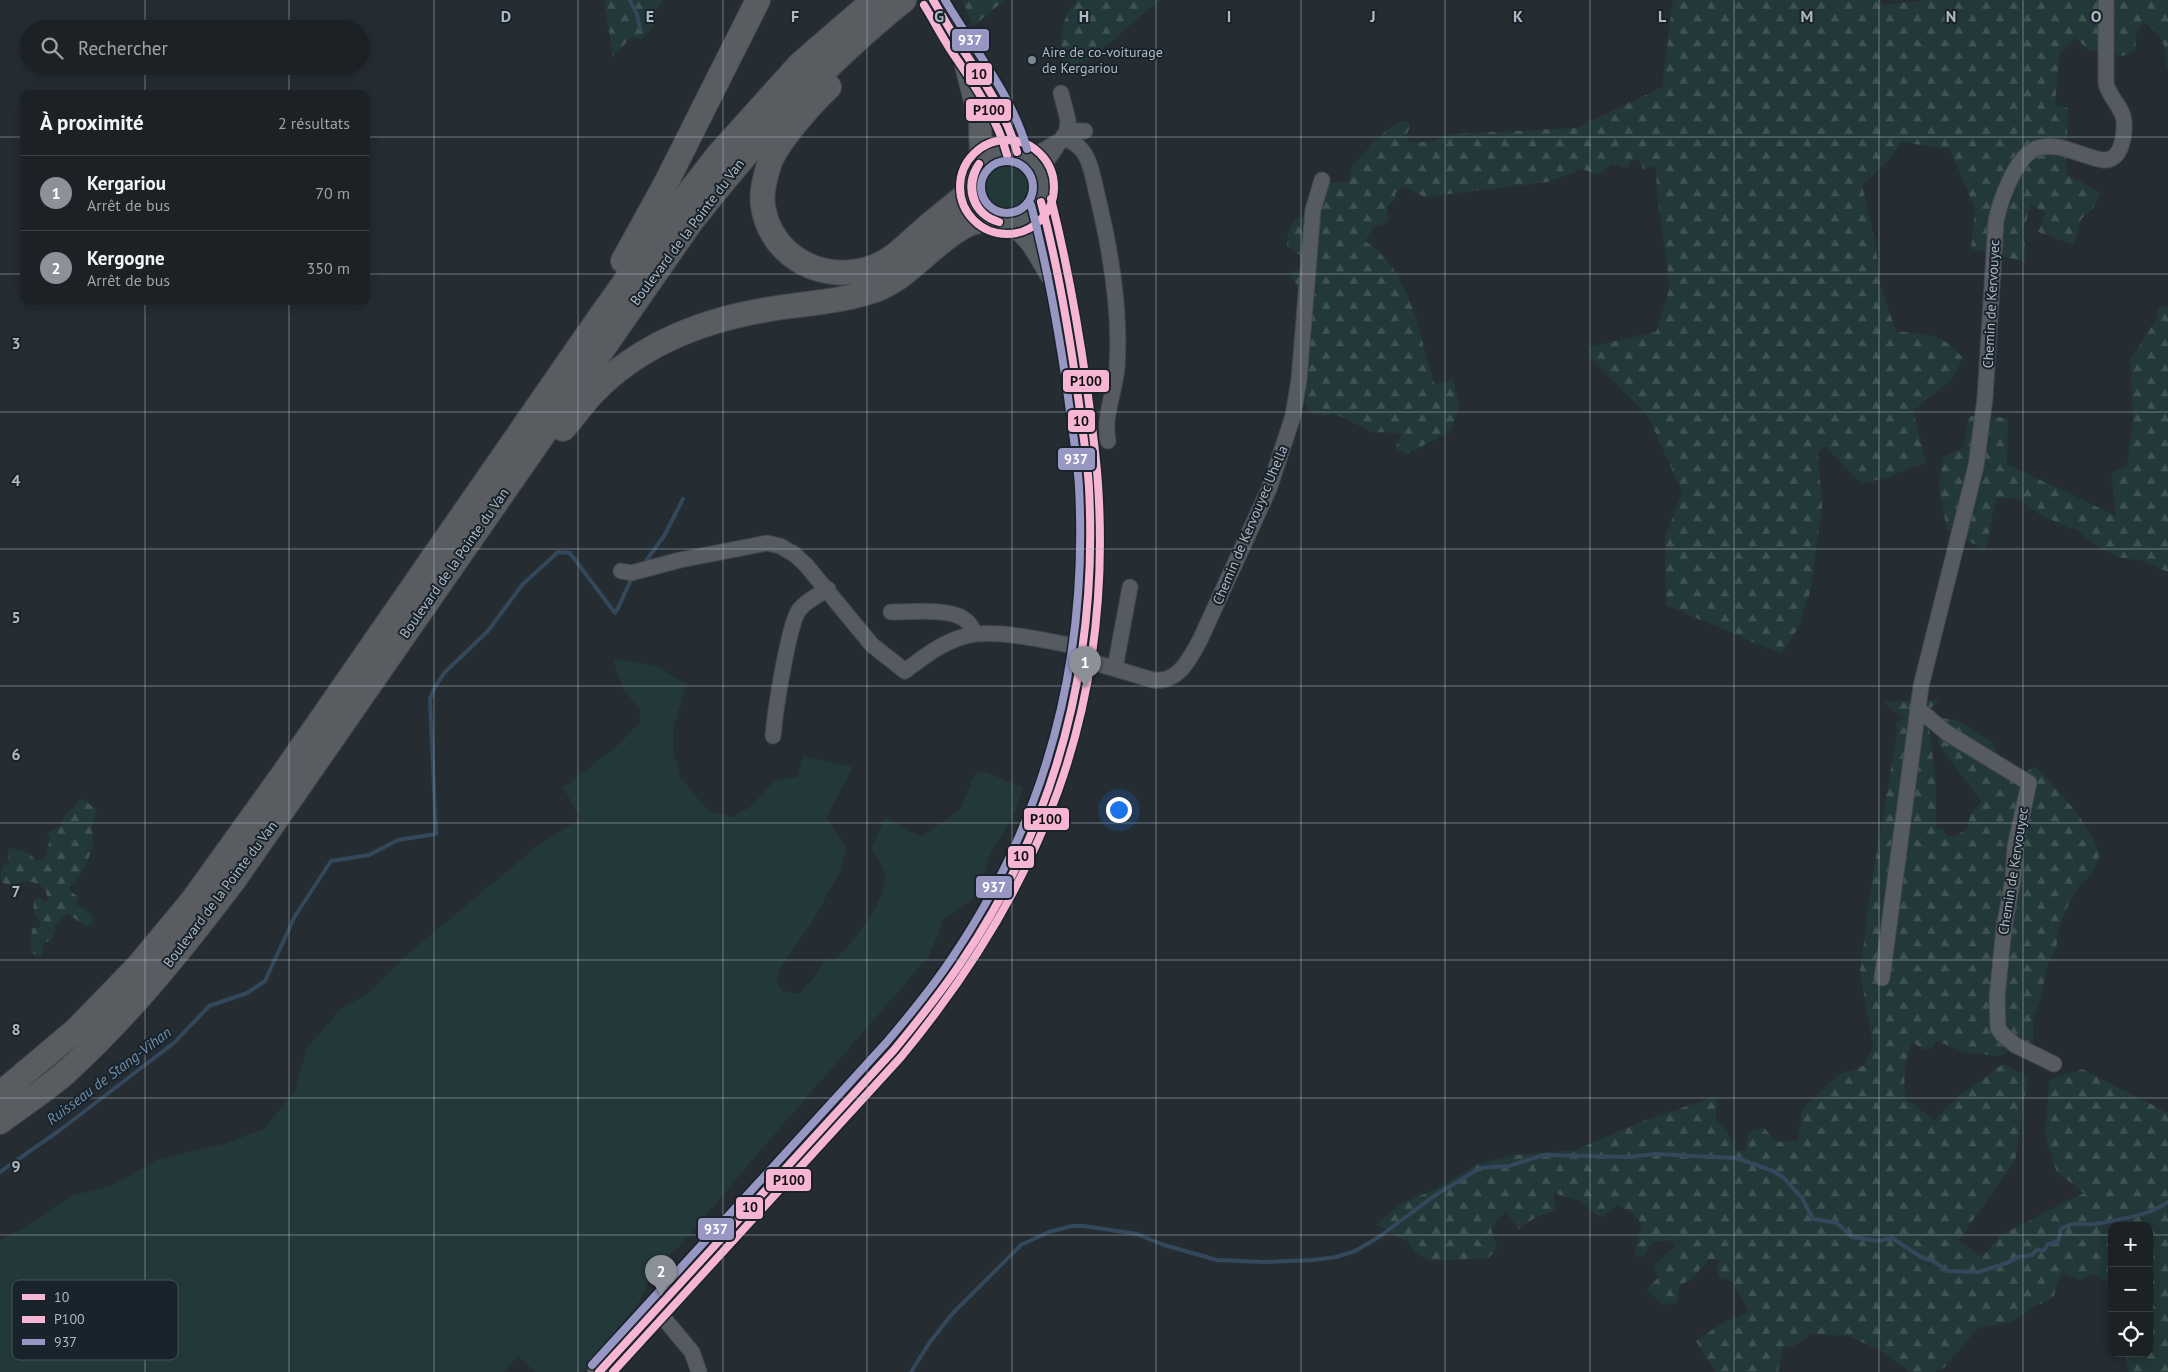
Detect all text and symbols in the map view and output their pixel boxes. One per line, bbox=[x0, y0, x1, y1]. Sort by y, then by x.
text: D bbox=[501, 6, 511, 26]
text: E bbox=[646, 6, 654, 26]
text: F bbox=[791, 6, 799, 26]
text: G bbox=[934, 6, 944, 26]
text: H bbox=[1079, 6, 1089, 26]
text: I bbox=[1227, 6, 1231, 26]
text: J bbox=[1369, 6, 1376, 26]
text: K bbox=[1513, 6, 1523, 26]
text: L bbox=[1658, 6, 1667, 26]
text: M bbox=[1801, 6, 1813, 26]
text: N bbox=[1946, 6, 1956, 26]
text: O bbox=[2091, 6, 2102, 26]
search box bbox=[20, 20, 370, 75]
line badge: 937 bbox=[951, 28, 990, 52]
text: 937 bbox=[958, 31, 982, 49]
icon: search bbox=[38, 34, 66, 62]
text: Rechercher bbox=[78, 36, 168, 60]
place label: Aire de co-voiturage de Kergariou bbox=[1042, 43, 1163, 77]
marker: Aire de co-voiturage de Kergariou bbox=[1026, 54, 1038, 66]
line badge: 10 bbox=[965, 62, 993, 86]
text: 10 bbox=[971, 65, 987, 83]
line badge: P100 bbox=[965, 98, 1012, 122]
text: P100 bbox=[973, 101, 1005, 119]
text: À proximité bbox=[40, 109, 144, 136]
text: 2 résultats bbox=[278, 113, 350, 133]
street label: Boulevard de la Pointe du Van bbox=[626, 155, 748, 309]
text: Kergariou bbox=[87, 171, 166, 195]
text: 1 bbox=[51, 183, 61, 203]
text: 70 m bbox=[315, 183, 350, 203]
text: Arrêt de bus bbox=[87, 195, 170, 215]
street label: Chemin de Kervouyec bbox=[1979, 239, 2003, 369]
text: Kergogne bbox=[87, 246, 165, 270]
text: 2 bbox=[51, 258, 61, 278]
text: 350 m bbox=[307, 258, 350, 278]
text: Arrêt de bus bbox=[87, 270, 170, 290]
text: 3 bbox=[11, 333, 21, 353]
line badge: P100 bbox=[1062, 369, 1110, 393]
text: P100 bbox=[1070, 372, 1102, 390]
line badge: 10 bbox=[1067, 409, 1096, 433]
text: 10 bbox=[1073, 412, 1089, 430]
street label: Chemin de Kervouyec Uhella bbox=[1208, 443, 1292, 607]
line badge: 937 bbox=[1057, 447, 1096, 471]
text: 937 bbox=[1064, 450, 1088, 468]
text: 4 bbox=[11, 470, 21, 490]
street label: Boulevard de la Pointe du Van bbox=[395, 485, 513, 641]
text: 5 bbox=[11, 607, 21, 627]
pin: 1 bbox=[1069, 646, 1101, 687]
text: 6 bbox=[11, 744, 21, 764]
your location bbox=[1106, 797, 1132, 823]
street label: Chemin de Kervouyec bbox=[1994, 806, 2032, 936]
line badge: P100 bbox=[1023, 807, 1070, 831]
text: P100 bbox=[1030, 810, 1062, 828]
street label: Boulevard de la Pointe du Van bbox=[159, 817, 281, 971]
line badge: 10 bbox=[1007, 845, 1035, 869]
text: 10 bbox=[1013, 847, 1029, 865]
line badge: 937 bbox=[975, 875, 1013, 899]
text: 937 bbox=[982, 878, 1006, 896]
text: 7 bbox=[11, 881, 21, 901]
text: 8 bbox=[11, 1019, 21, 1039]
water label: Ruisseau de Stang-Vihan bbox=[43, 1022, 175, 1129]
text: 9 bbox=[11, 1156, 21, 1176]
line badge: P100 bbox=[765, 1168, 812, 1192]
text: P100 bbox=[773, 1171, 805, 1189]
line badge: 10 bbox=[735, 1196, 764, 1220]
text: 10 bbox=[742, 1198, 758, 1216]
line badge: 937 bbox=[697, 1217, 735, 1241]
text: 937 bbox=[704, 1220, 728, 1238]
map controls bbox=[2108, 1222, 2153, 1357]
button: + bbox=[2108, 1222, 2153, 1267]
pin: 2 bbox=[645, 1255, 677, 1296]
button: − bbox=[2108, 1267, 2153, 1312]
legend bbox=[12, 1280, 178, 1360]
text: 10 bbox=[54, 1288, 70, 1306]
text: P100 bbox=[54, 1310, 85, 1328]
button: locate bbox=[2108, 1312, 2153, 1357]
text: 937 bbox=[54, 1333, 77, 1351]

